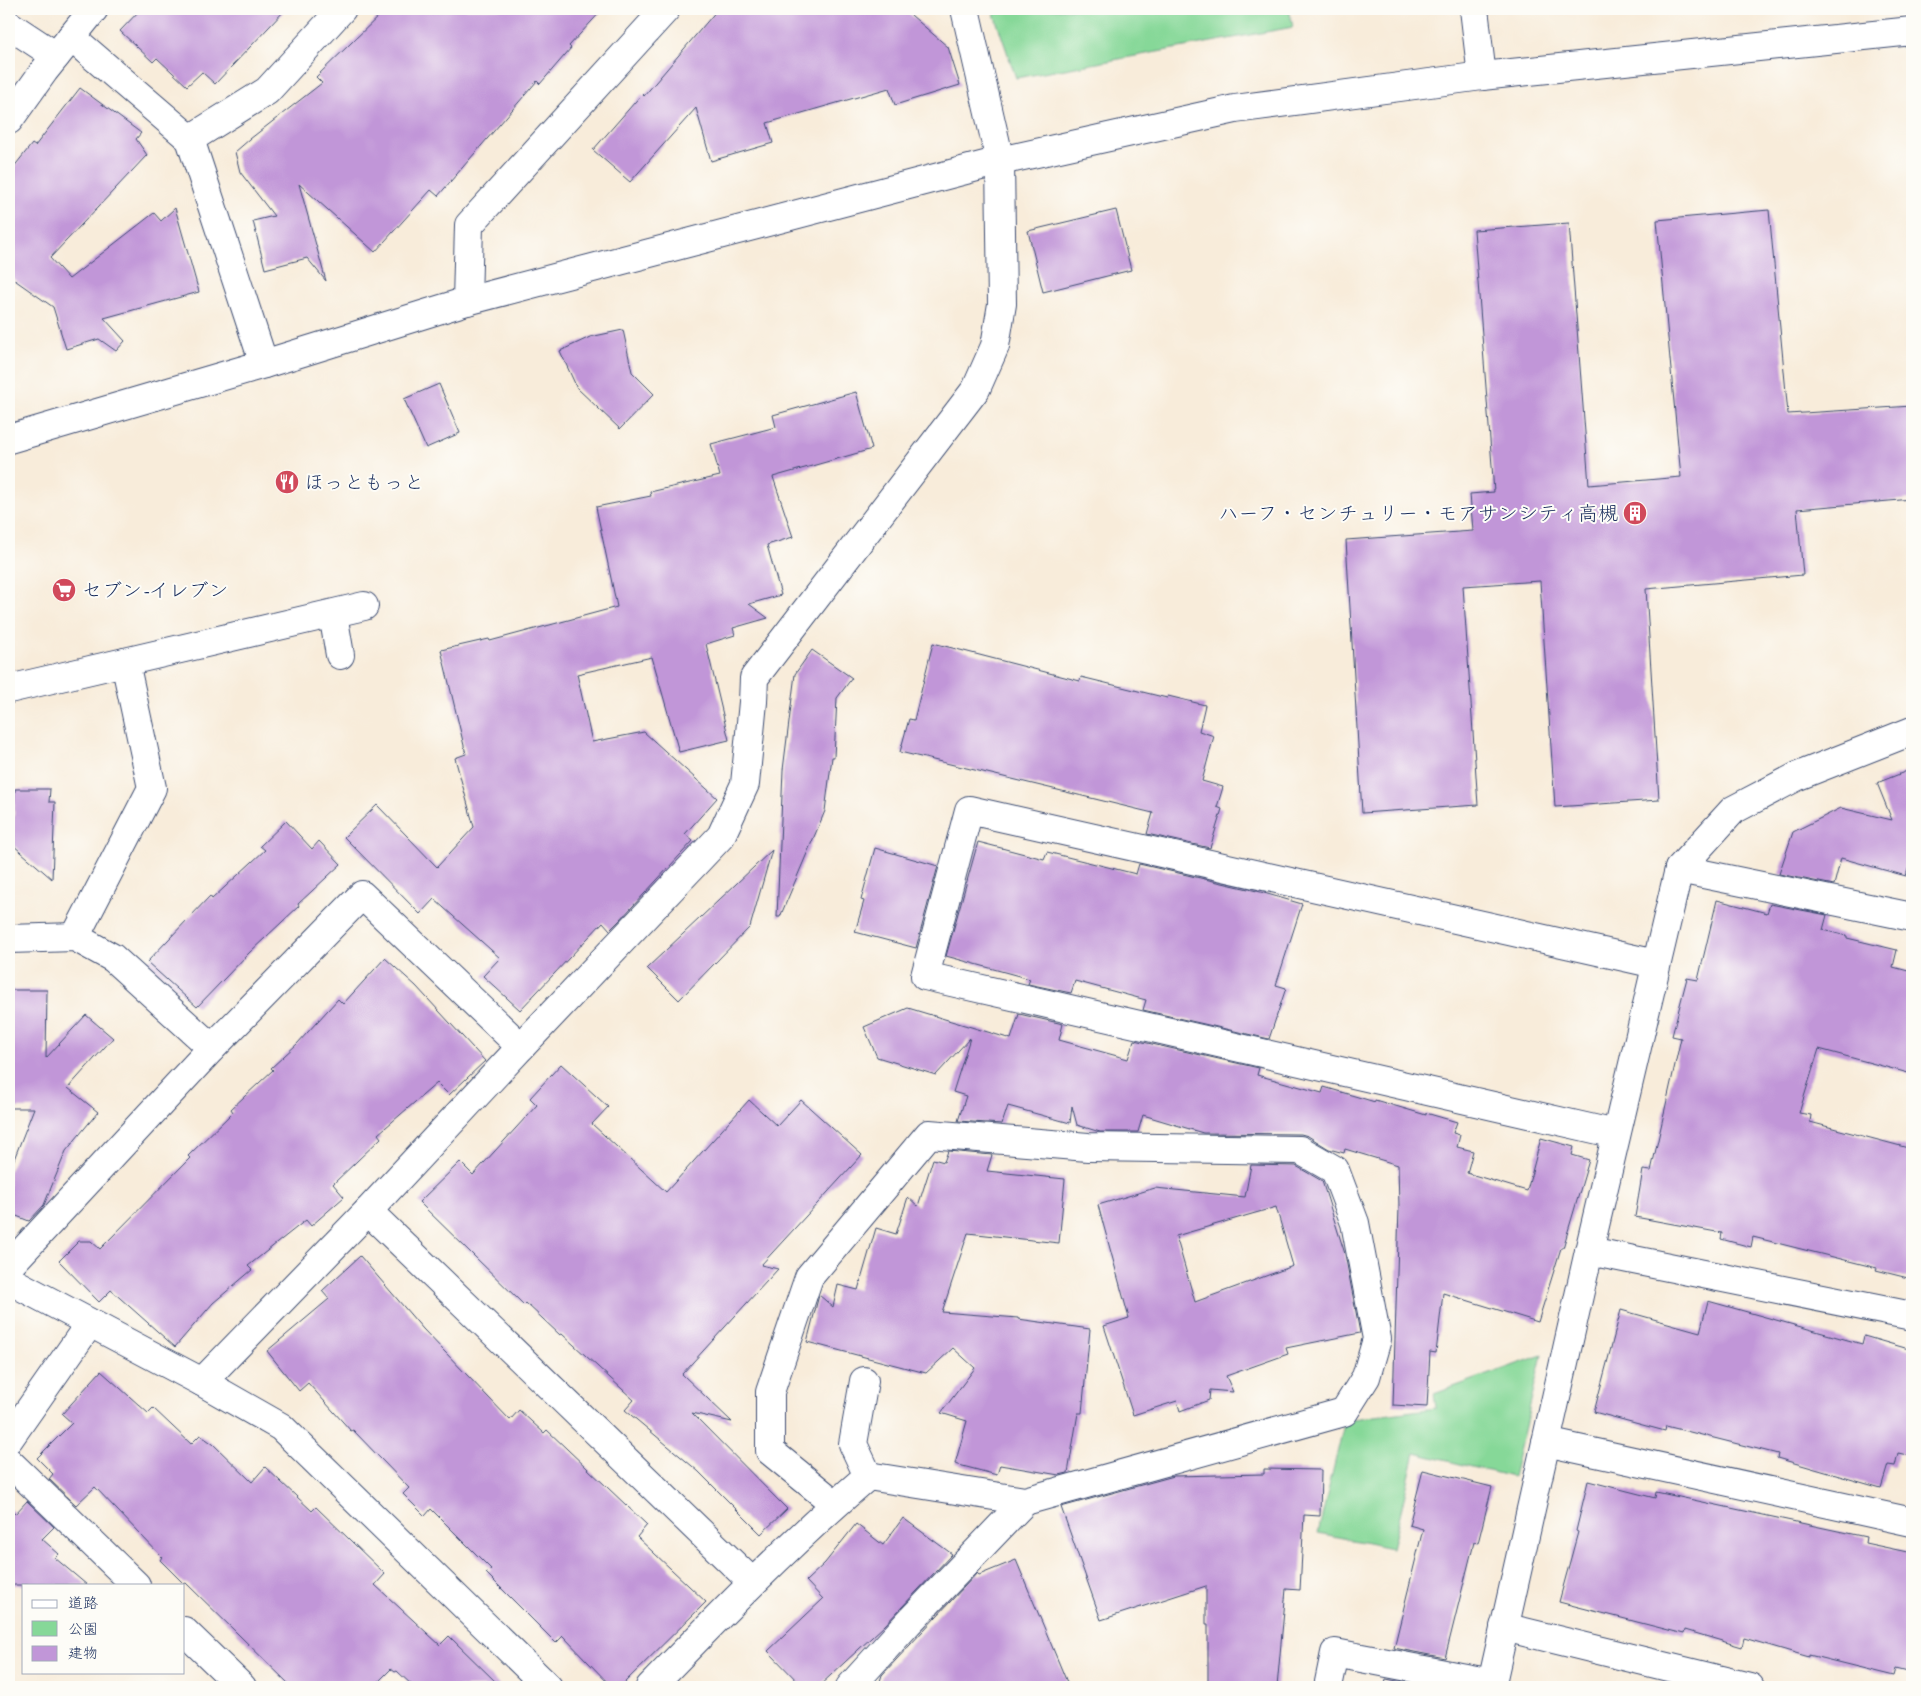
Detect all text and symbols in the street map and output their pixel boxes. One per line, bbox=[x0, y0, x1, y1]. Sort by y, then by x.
restaurant icon: ほっともっと bbox=[274, 469, 300, 495]
place label: ほっともっと bbox=[304, 470, 424, 495]
building icon: ハーフ・センチュリー・モアサンシティ高槻 bbox=[1622, 500, 1648, 526]
place label: ハーフ・センチュリー・モアサンシティ高槻 bbox=[1218, 501, 1618, 526]
supermarket icon: セブン-イレブン bbox=[51, 577, 77, 603]
place label: セブン-イレブン bbox=[82, 578, 229, 603]
legend bbox=[22, 1584, 185, 1674]
text: 道路 bbox=[68, 1594, 98, 1613]
text: 公園 bbox=[68, 1620, 98, 1639]
text: 建物 bbox=[68, 1644, 98, 1663]

